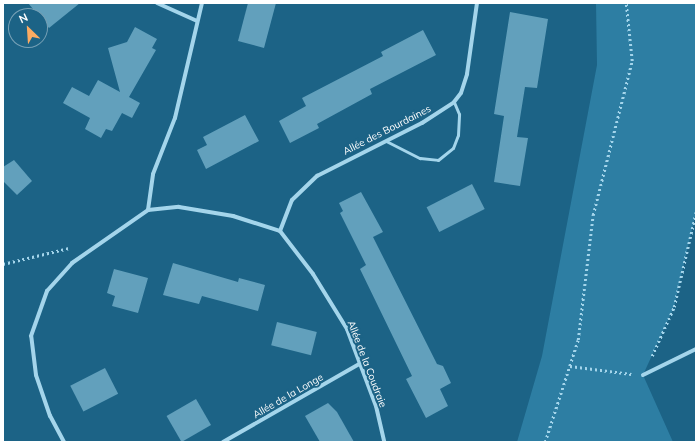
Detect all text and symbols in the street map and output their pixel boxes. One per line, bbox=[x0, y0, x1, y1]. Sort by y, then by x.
north arrow bbox=[8, 8, 48, 48]
text: N bbox=[17, 10, 30, 26]
street label: Allée des Bourdaines bbox=[341, 103, 433, 157]
street label: Allée de la Coudraie bbox=[345, 319, 389, 409]
street label: Allée de la Longe bbox=[251, 371, 325, 421]

